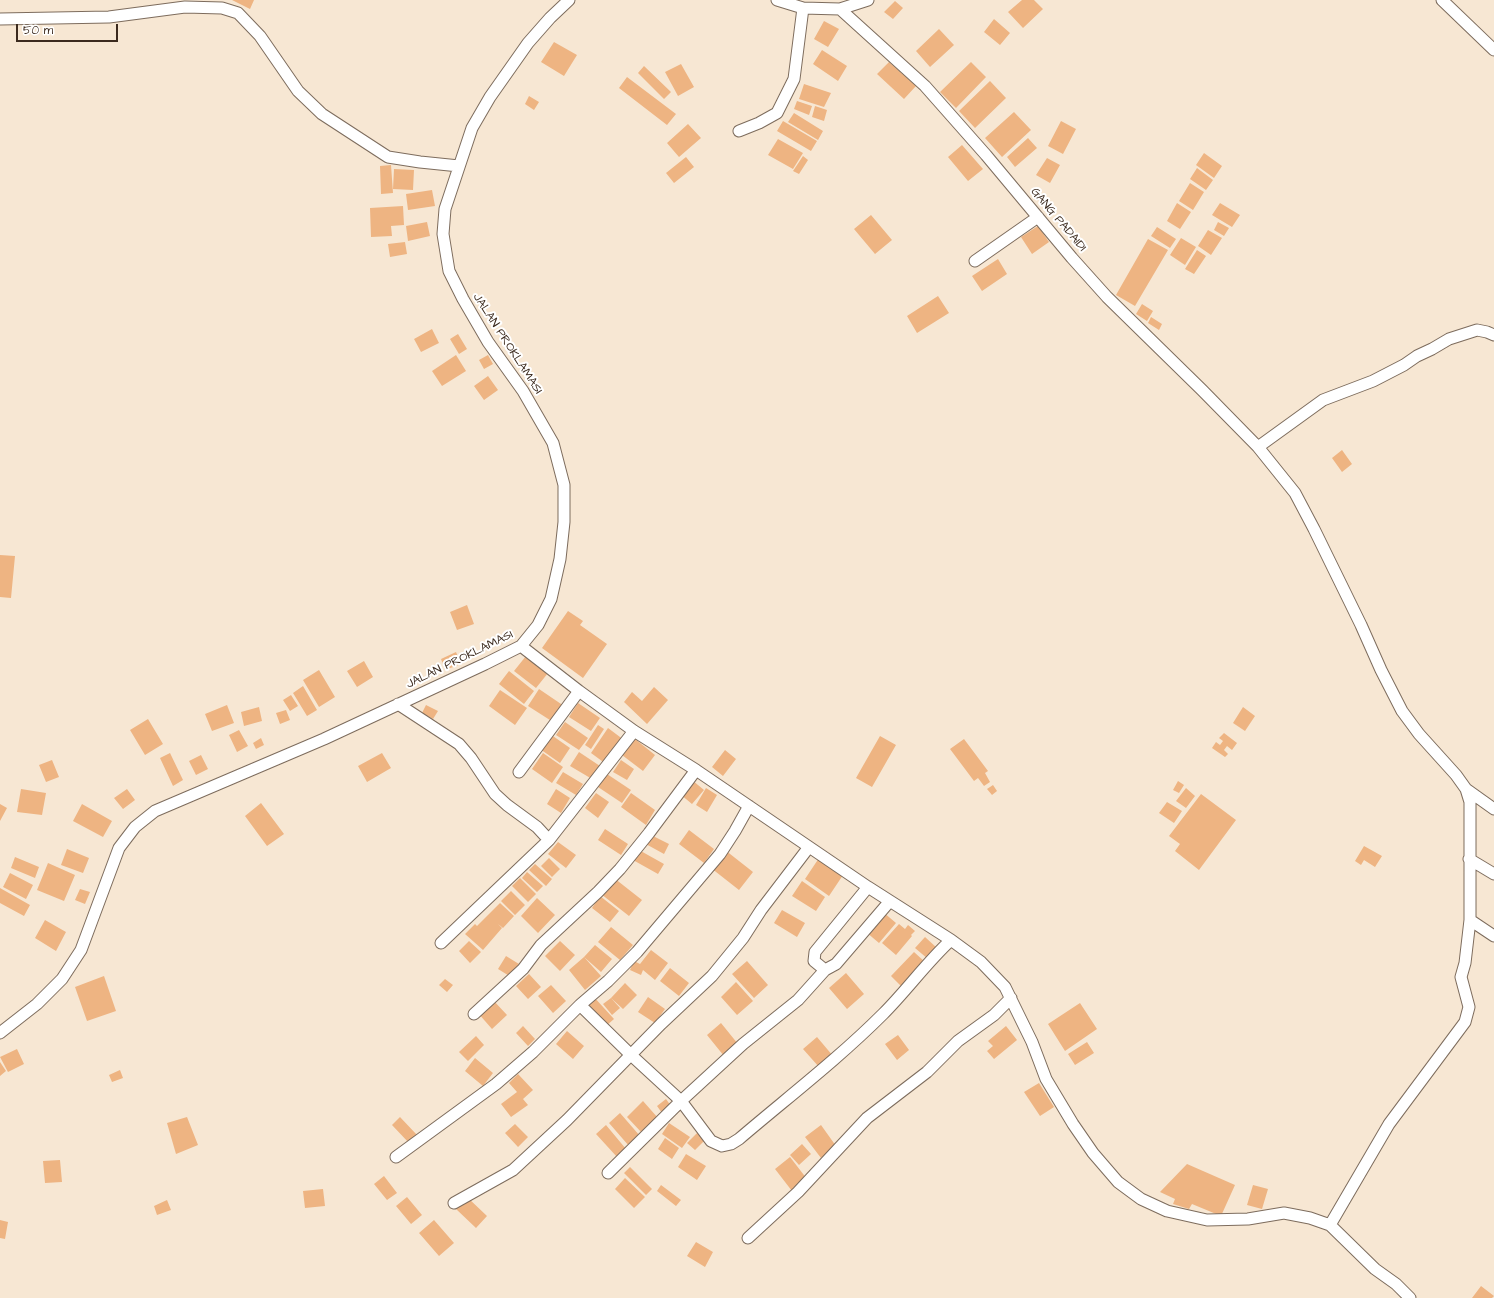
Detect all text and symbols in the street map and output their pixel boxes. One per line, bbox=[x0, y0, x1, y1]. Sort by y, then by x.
scale bar bbox=[18, 16, 120, 42]
text: 50 m bbox=[23, 22, 53, 39]
street label: GANG PADAIDI bbox=[1027, 185, 1089, 255]
street label: JALAN PROKLAMASI bbox=[469, 291, 545, 397]
street label: JALAN PROKLAMASI bbox=[404, 628, 516, 692]

